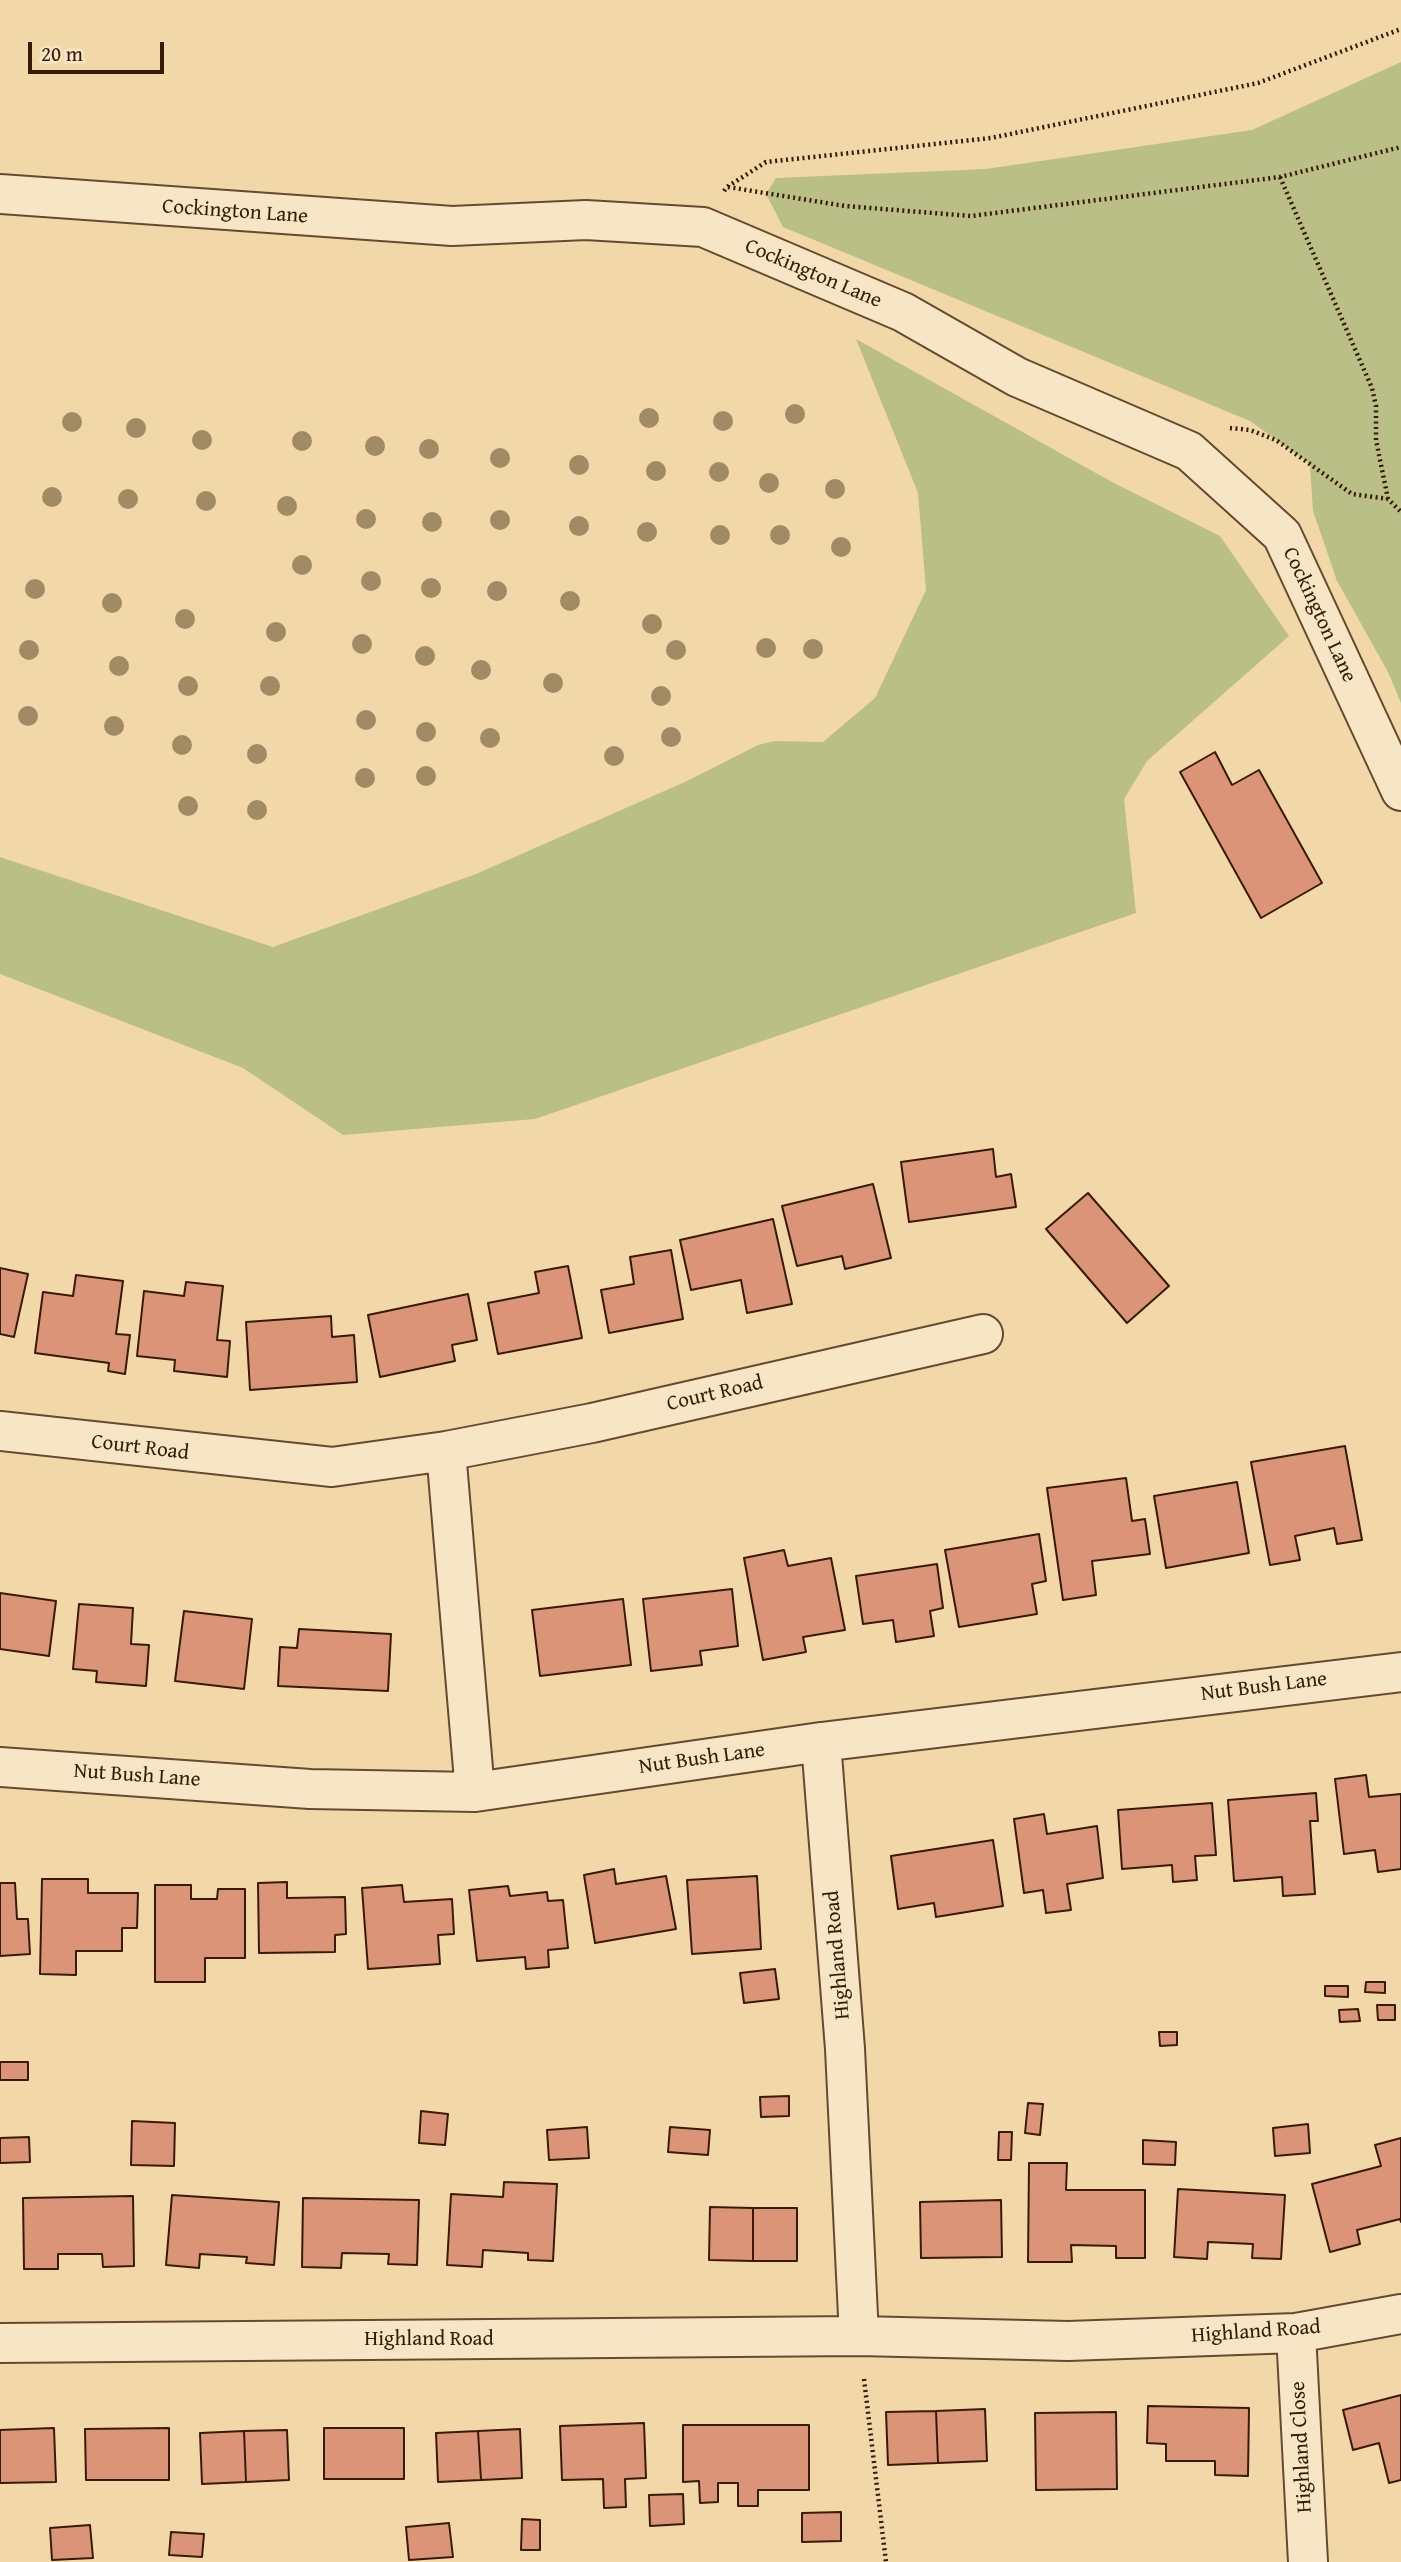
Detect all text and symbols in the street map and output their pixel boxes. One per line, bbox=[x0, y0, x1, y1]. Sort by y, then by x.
scale bar bbox=[32, 28, 168, 72]
text: 20 m bbox=[41, 38, 83, 69]
street label: Cockington Lane bbox=[161, 194, 309, 230]
street label: Cockington Lane bbox=[741, 234, 885, 314]
street label: Cockington Lane bbox=[1277, 543, 1361, 687]
street label: Court Road bbox=[664, 1371, 766, 1417]
street label: Court Road bbox=[90, 1430, 190, 1466]
street label: Nut Bush Lane bbox=[1199, 1667, 1329, 1707]
street label: Nut Bush Lane bbox=[637, 1738, 767, 1780]
street label: Nut Bush Lane bbox=[73, 1759, 201, 1793]
street label: Highland Road bbox=[820, 1889, 856, 2021]
street label: Highland Road bbox=[1191, 2315, 1321, 2349]
street label: Highland Road bbox=[364, 2327, 494, 2353]
street label: Highland Close bbox=[1286, 2381, 1318, 2513]

